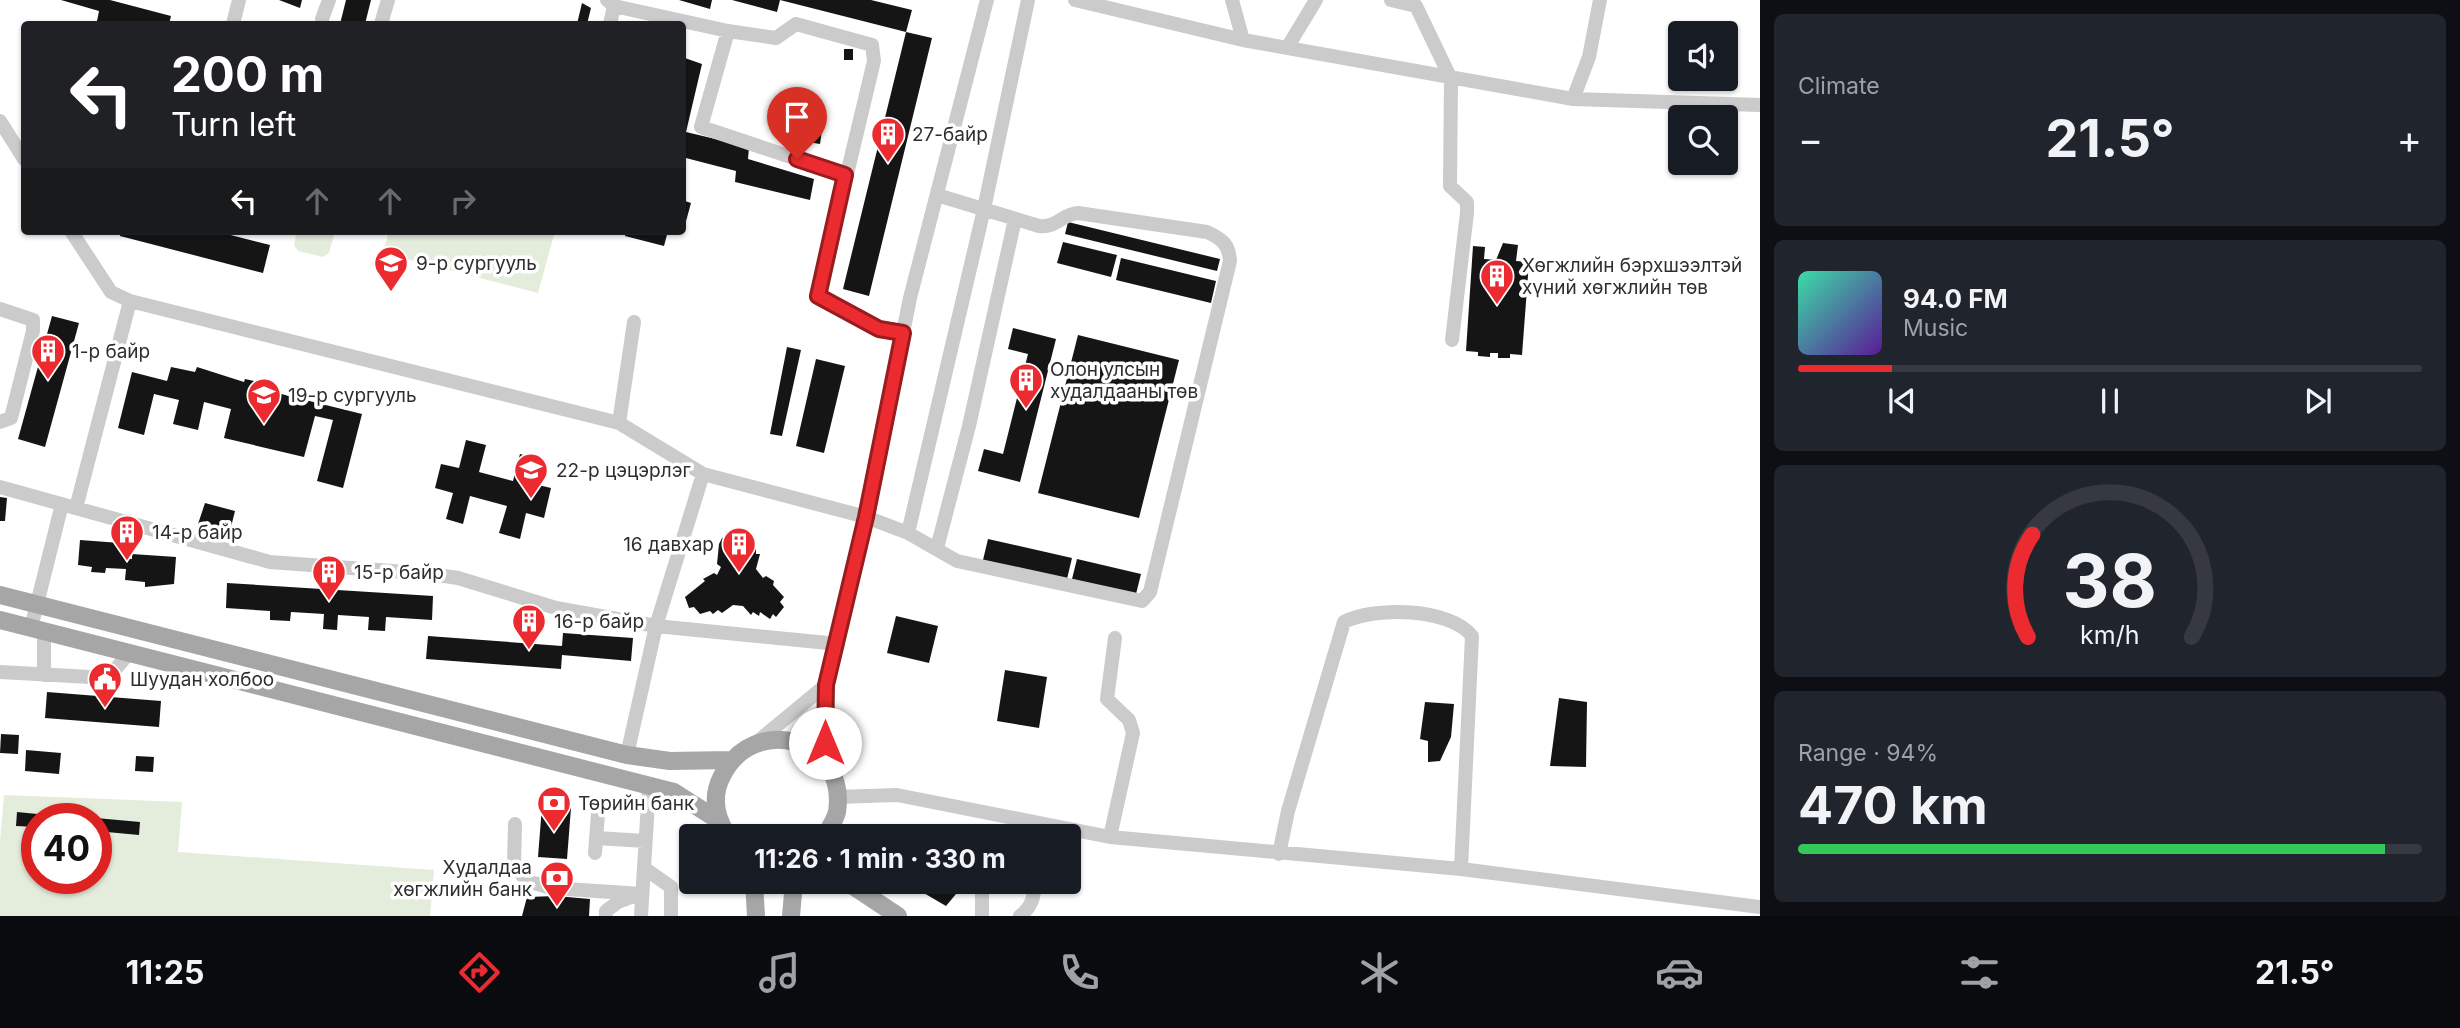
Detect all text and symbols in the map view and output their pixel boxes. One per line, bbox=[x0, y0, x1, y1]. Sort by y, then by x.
map controls bbox=[1668, 21, 1738, 175]
button: sound bbox=[1668, 21, 1738, 91]
text: 200 m bbox=[171, 45, 324, 104]
icon: left bbox=[56, 49, 147, 140]
text: Climate bbox=[1798, 72, 1880, 100]
pin bbox=[767, 87, 827, 159]
icon: arrive bbox=[778, 98, 816, 136]
text: Turn left bbox=[171, 105, 296, 144]
button: search bbox=[1668, 105, 1738, 175]
text: 21.5° bbox=[2045, 107, 2175, 170]
building icon: 27-байр bbox=[869, 115, 907, 164]
text: − bbox=[1798, 116, 1823, 162]
text: + bbox=[2397, 116, 2422, 162]
place label: 27-байр bbox=[912, 123, 988, 146]
icon: left bbox=[225, 182, 263, 220]
icon: ahead bbox=[298, 182, 336, 220]
icon: ahead bbox=[371, 182, 409, 220]
icon: right bbox=[444, 182, 482, 220]
school or university icon: 9-р сургууль bbox=[372, 244, 410, 293]
place label: 9-р сургууль bbox=[416, 252, 537, 275]
place label: Хөгжлийн бэрхшээлтэй хүний хөгжлийн төв bbox=[1522, 254, 1742, 299]
building icon: Хөгжлийн бэрхшээлтэй хүний хөгжлийн төв bbox=[1478, 257, 1516, 306]
text: 94.0 FM bbox=[1903, 283, 2008, 314]
text: Music bbox=[1903, 314, 1968, 342]
building icon: 1-р байр bbox=[29, 332, 67, 381]
place label: 1-р байр bbox=[72, 340, 150, 363]
place label: Олон улсын худалдааны төв bbox=[1050, 358, 1198, 403]
building icon: Олон улсын худалдааны төв bbox=[1007, 361, 1045, 410]
school or university icon: 19-р сургууль bbox=[245, 376, 283, 425]
icon: previous bbox=[1883, 382, 1921, 420]
icon: pause bbox=[2091, 382, 2129, 420]
icon: next bbox=[2299, 382, 2337, 420]
place label: 19-р сургууль bbox=[288, 384, 417, 407]
school or university icon: 22-р цэцэрлэг bbox=[512, 451, 550, 500]
place label: 22-р цэцэрлэг bbox=[556, 459, 691, 482]
building icon: 14-р байр bbox=[108, 513, 146, 562]
place label: 14-р байр bbox=[152, 521, 243, 544]
building icon: 16 давхар bbox=[720, 525, 758, 574]
place label: 16 давхар bbox=[623, 533, 714, 556]
text: 38 bbox=[2063, 536, 2157, 625]
building icon: 15-р байр bbox=[310, 553, 348, 602]
place label: 15-р байр bbox=[354, 561, 444, 584]
building icon: 16-р байр bbox=[510, 602, 548, 651]
place label: 16-р байр bbox=[554, 610, 644, 633]
text: km/h bbox=[2080, 620, 2140, 650]
public building icon: Шуудан холбоо bbox=[86, 660, 124, 709]
place label: Шуудан холбоо bbox=[130, 668, 274, 691]
position arrow bbox=[788, 706, 862, 780]
text: Range · 94% bbox=[1798, 739, 1938, 767]
text: 470 km bbox=[1798, 774, 1988, 837]
bank icon: Төрийн банк bbox=[535, 784, 573, 833]
place label: Төрийн банк bbox=[578, 792, 695, 815]
speed limit sign: 40 bbox=[21, 803, 112, 894]
text: 11:26 · 1 min · 330 m bbox=[754, 843, 1006, 874]
place label: Худалдаа хөгжлийн банк bbox=[393, 856, 533, 901]
bank icon: Худалдаа хөгжлийн банк bbox=[538, 859, 576, 908]
icon: directions bbox=[455, 948, 504, 997]
icon: music bbox=[755, 948, 804, 997]
icon: phone bbox=[1055, 948, 1104, 997]
icon: climate bbox=[1355, 948, 1404, 997]
icon: car bbox=[1655, 948, 1704, 997]
icon: filters bbox=[1955, 948, 2004, 997]
text: 11:25 bbox=[125, 953, 204, 992]
text: 21.5° bbox=[2255, 953, 2334, 992]

